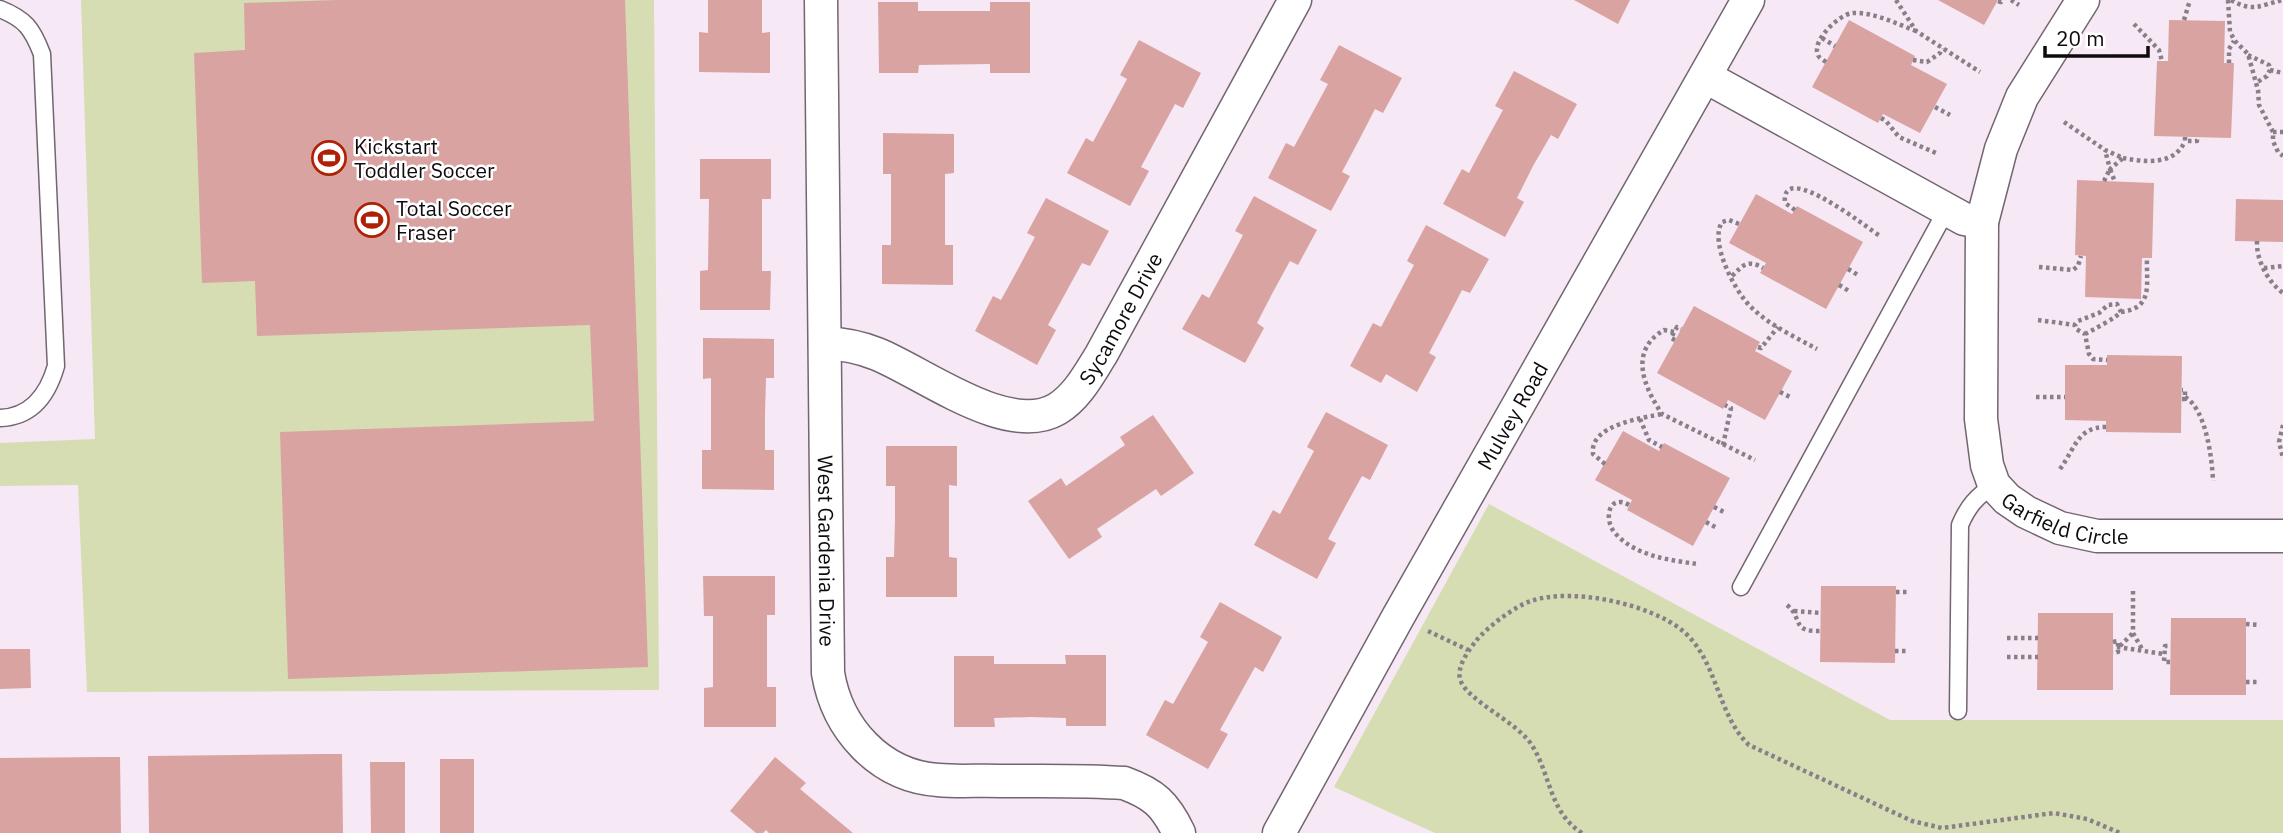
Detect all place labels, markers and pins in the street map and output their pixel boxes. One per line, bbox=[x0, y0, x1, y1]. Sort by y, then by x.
place label: Kickstart Toddler Soccer bbox=[354, 132, 495, 184]
sports icon: Kickstart Toddler Soccer bbox=[310, 139, 348, 177]
place label: Total Soccer Fraser bbox=[396, 194, 512, 246]
sports icon: Total Soccer Fraser bbox=[353, 201, 391, 239]

